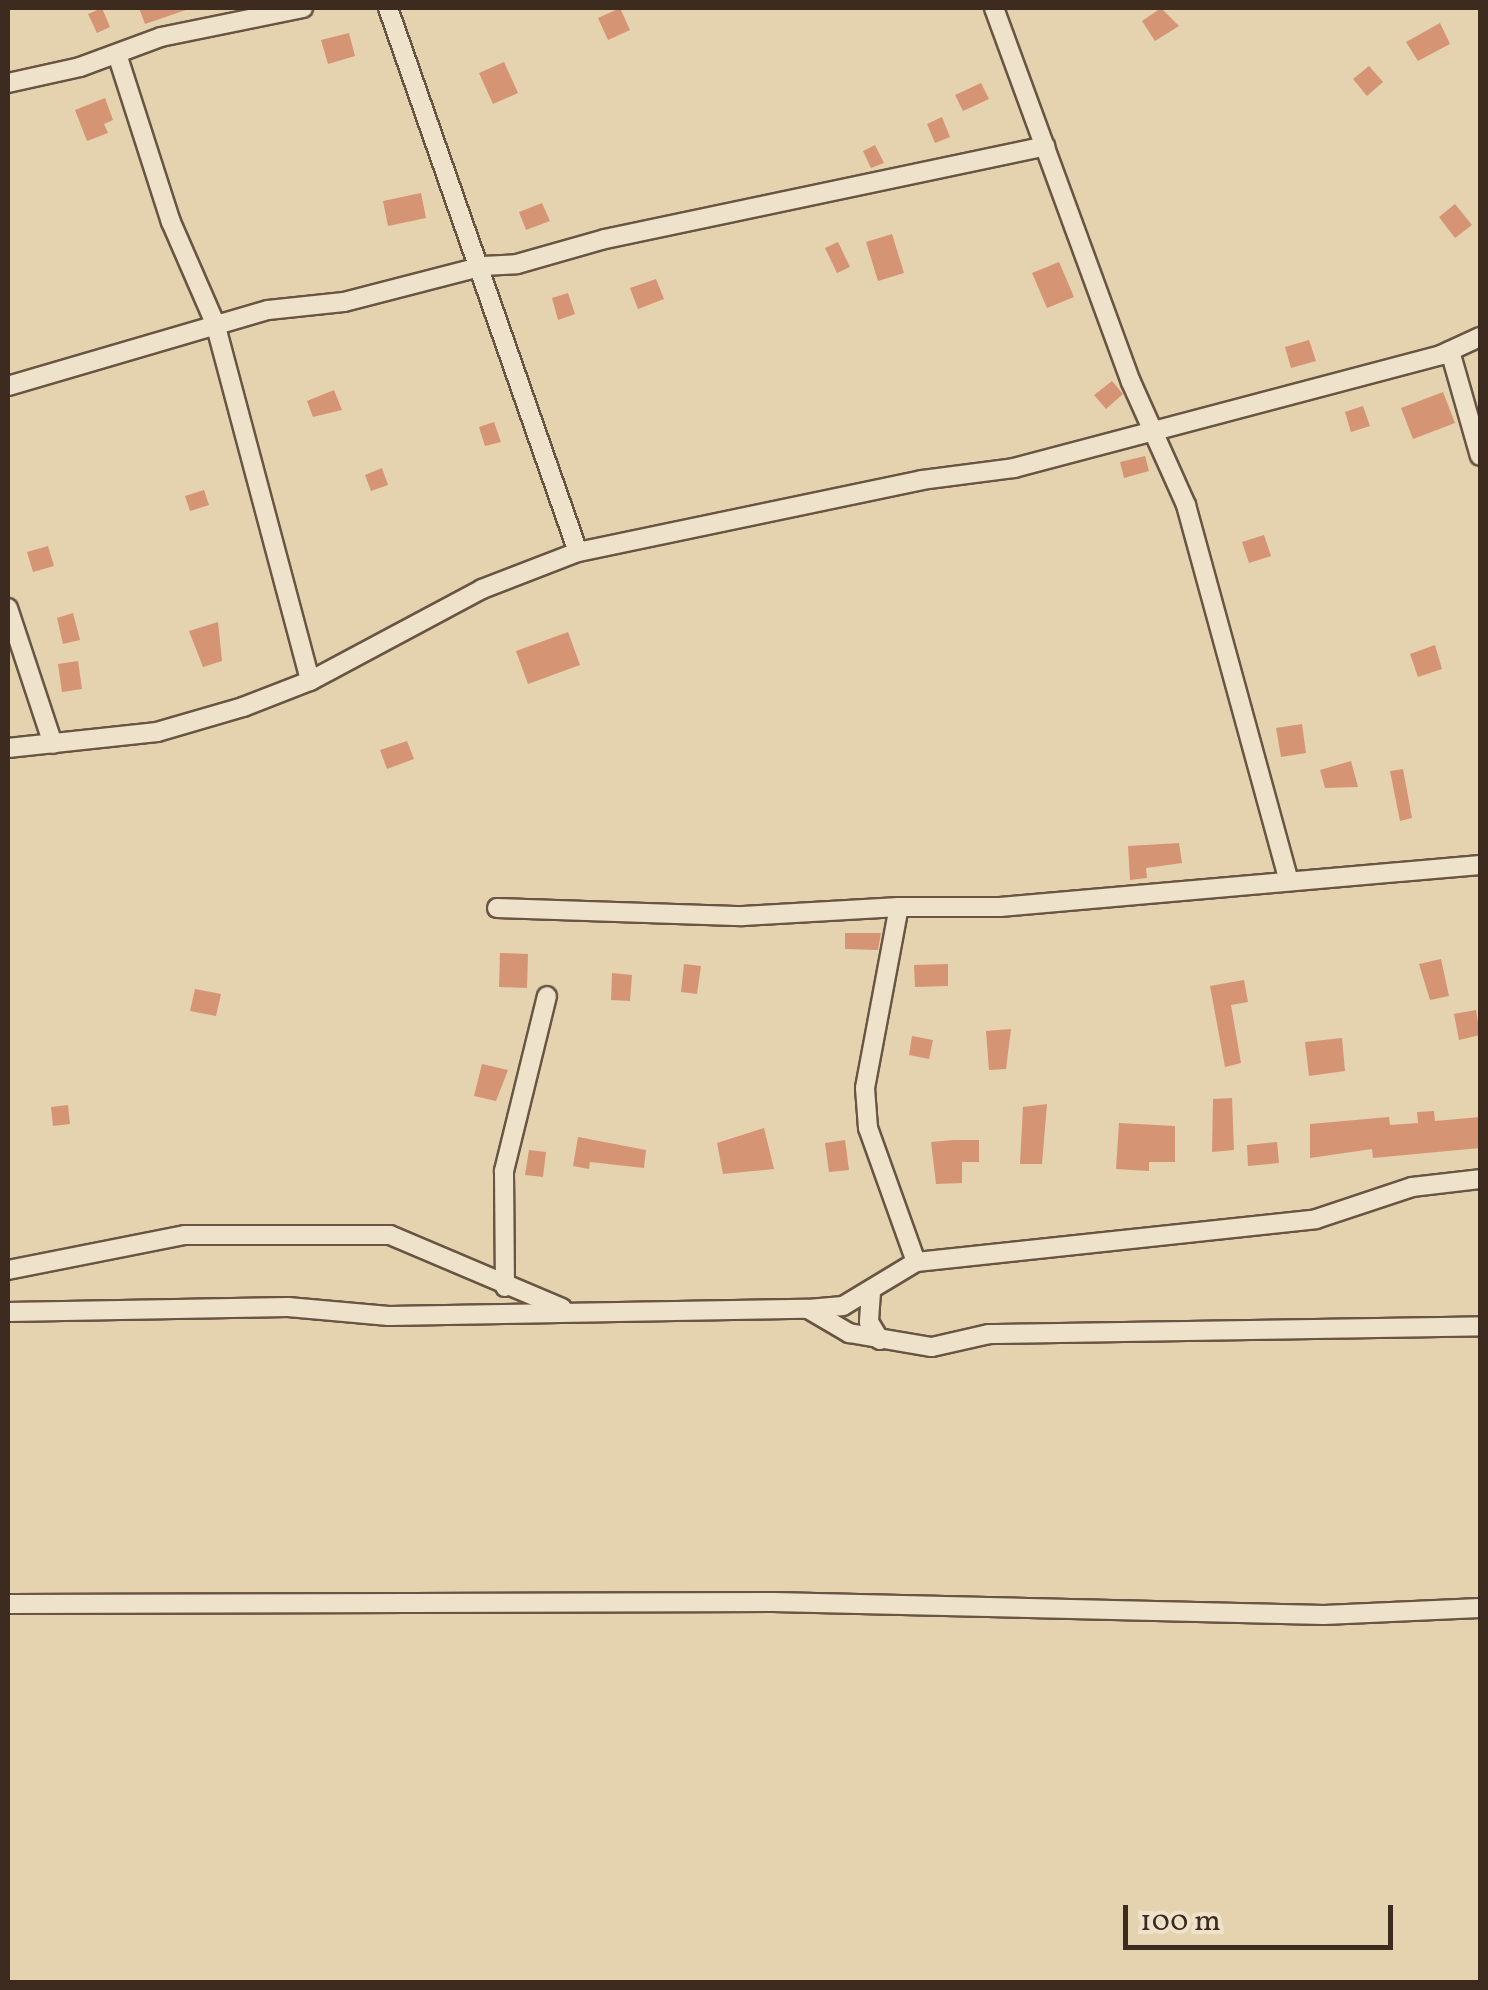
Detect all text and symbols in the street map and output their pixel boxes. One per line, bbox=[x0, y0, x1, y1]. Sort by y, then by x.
scale bar bbox=[1128, 1885, 1398, 1947]
text: 100 m bbox=[1140, 1901, 1221, 1943]

